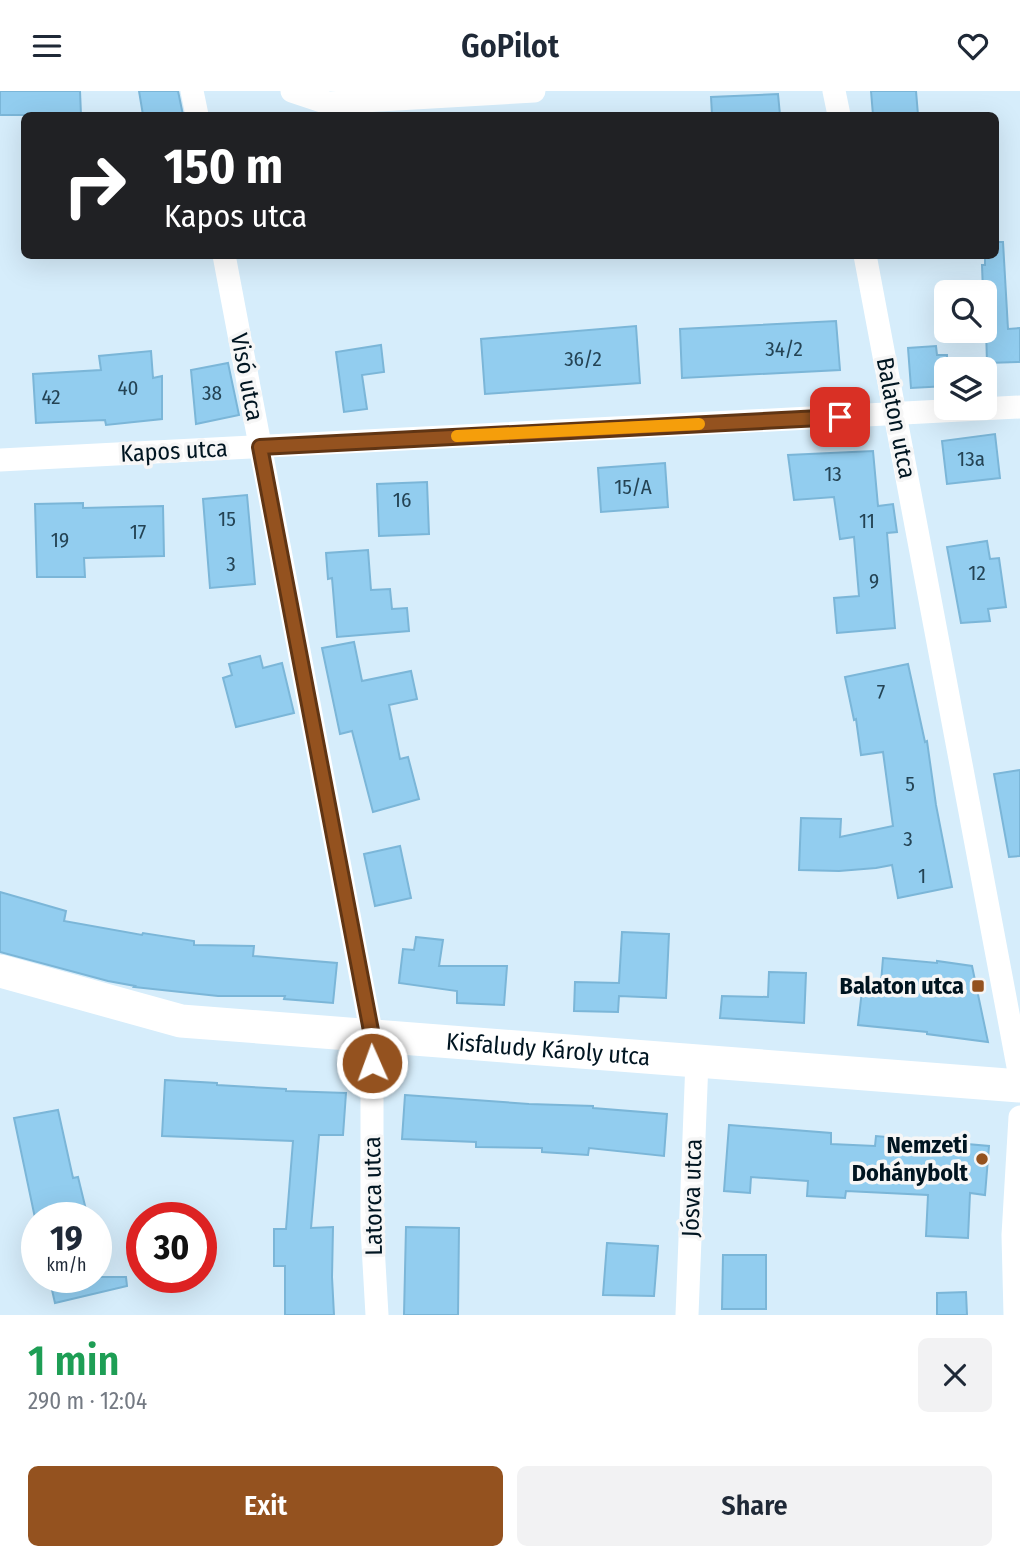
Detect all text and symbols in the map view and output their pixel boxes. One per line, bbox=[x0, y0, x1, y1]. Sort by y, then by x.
icon: menu bbox=[28, 27, 66, 65]
text: GoPilot bbox=[461, 27, 559, 65]
icon: heart bbox=[954, 27, 992, 65]
text: 150 m bbox=[164, 137, 283, 196]
icon: right bbox=[49, 140, 140, 231]
text: Kapos utca bbox=[164, 197, 307, 235]
map controls bbox=[934, 280, 997, 420]
button: search bbox=[934, 280, 997, 343]
street label: Visó utca bbox=[225, 331, 269, 423]
house number: 34/2 bbox=[765, 336, 803, 362]
house number: 36/2 bbox=[564, 346, 602, 372]
street label: Balaton utca bbox=[871, 355, 921, 481]
button: layers bbox=[934, 357, 997, 420]
house number: 40 bbox=[117, 375, 139, 401]
house number: 38 bbox=[202, 380, 222, 406]
house number: 42 bbox=[41, 384, 61, 410]
pin bbox=[810, 387, 870, 447]
icon: arrive bbox=[821, 398, 859, 436]
street label: Kapos utca bbox=[120, 434, 228, 468]
house number: 13a bbox=[957, 446, 985, 472]
house number: 13 bbox=[824, 461, 842, 487]
house number: 15/A bbox=[614, 474, 652, 500]
house number: 16 bbox=[393, 487, 411, 513]
house number: 15 bbox=[218, 506, 236, 532]
house number: 11 bbox=[859, 508, 875, 534]
house number: 17 bbox=[130, 519, 146, 545]
house number: 19 bbox=[51, 527, 69, 553]
house number: 3 bbox=[226, 551, 236, 577]
house number: 12 bbox=[968, 560, 986, 586]
house number: 9 bbox=[869, 568, 879, 594]
house number: 7 bbox=[877, 679, 885, 705]
house number: 5 bbox=[905, 771, 915, 797]
house number: 3 bbox=[903, 826, 913, 852]
house number: 1 bbox=[918, 863, 926, 889]
place label: Balaton utca bbox=[840, 972, 964, 1000]
marker: Balaton utca bbox=[970, 978, 986, 994]
position arrow bbox=[335, 1026, 409, 1100]
street label: Kisfaludy Károly utca bbox=[445, 1028, 651, 1071]
place label: Nemzeti Dohánybolt bbox=[852, 1131, 969, 1187]
street label: Latorca utca bbox=[358, 1136, 388, 1256]
street label: Jósva utca bbox=[676, 1138, 708, 1238]
marker: Nemzeti Dohánybolt bbox=[974, 1151, 990, 1167]
speed limit sign: 30 bbox=[126, 1202, 217, 1293]
text: 19 bbox=[50, 1217, 83, 1259]
text: km/h bbox=[46, 1254, 87, 1276]
text: 1 min bbox=[28, 1336, 119, 1386]
button: close bbox=[918, 1338, 992, 1412]
text: 290 m · 12:04 bbox=[28, 1387, 147, 1415]
button: Exit bbox=[28, 1466, 503, 1546]
button: Share bbox=[517, 1466, 992, 1546]

